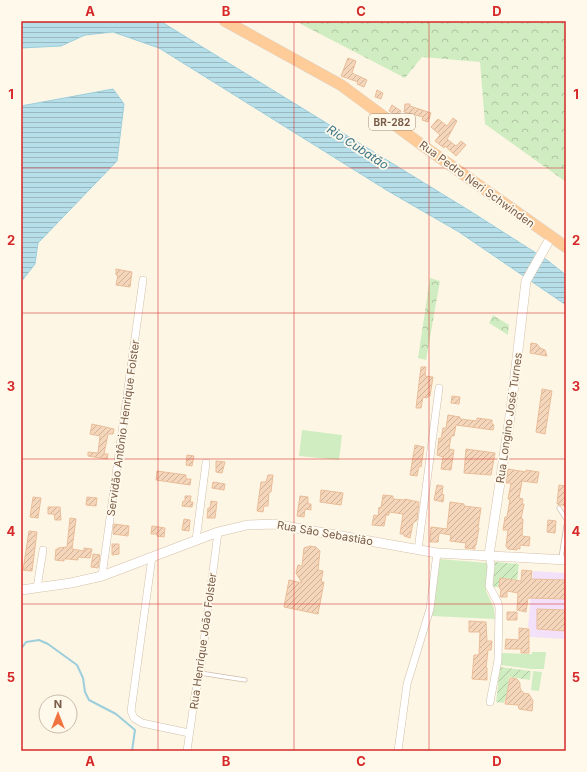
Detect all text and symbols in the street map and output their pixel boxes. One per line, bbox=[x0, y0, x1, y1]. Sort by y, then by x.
text: A bbox=[85, 3, 95, 19]
text: B bbox=[222, 3, 231, 19]
text: C bbox=[356, 3, 366, 19]
text: D bbox=[492, 3, 502, 19]
text: 1 bbox=[8, 86, 14, 102]
text: 1 bbox=[573, 86, 579, 102]
road number: BR-282 bbox=[369, 114, 415, 130]
water label: Rio Cubatão bbox=[324, 122, 392, 172]
street label: Rua Pedro Neri Schwinden bbox=[417, 137, 537, 231]
text: 2 bbox=[7, 232, 15, 248]
text: 2 bbox=[572, 232, 580, 248]
street label: Servidão Antônio Henrique Folster bbox=[104, 339, 142, 517]
street label: Rua Longino José Turnes bbox=[493, 352, 525, 484]
text: 3 bbox=[7, 378, 15, 394]
text: 3 bbox=[572, 378, 580, 394]
street label: Rua São Sebastião bbox=[276, 518, 374, 548]
text: 4 bbox=[7, 523, 16, 539]
text: 4 bbox=[572, 523, 581, 539]
street label: Rua Henrique João Folster bbox=[186, 572, 220, 710]
text: 5 bbox=[7, 669, 15, 685]
text: 5 bbox=[572, 669, 580, 685]
north arrow bbox=[38, 694, 78, 734]
text: N bbox=[54, 697, 62, 711]
text: A bbox=[85, 753, 95, 769]
text: B bbox=[222, 753, 231, 769]
text: C bbox=[356, 753, 366, 769]
text: D bbox=[492, 753, 502, 769]

